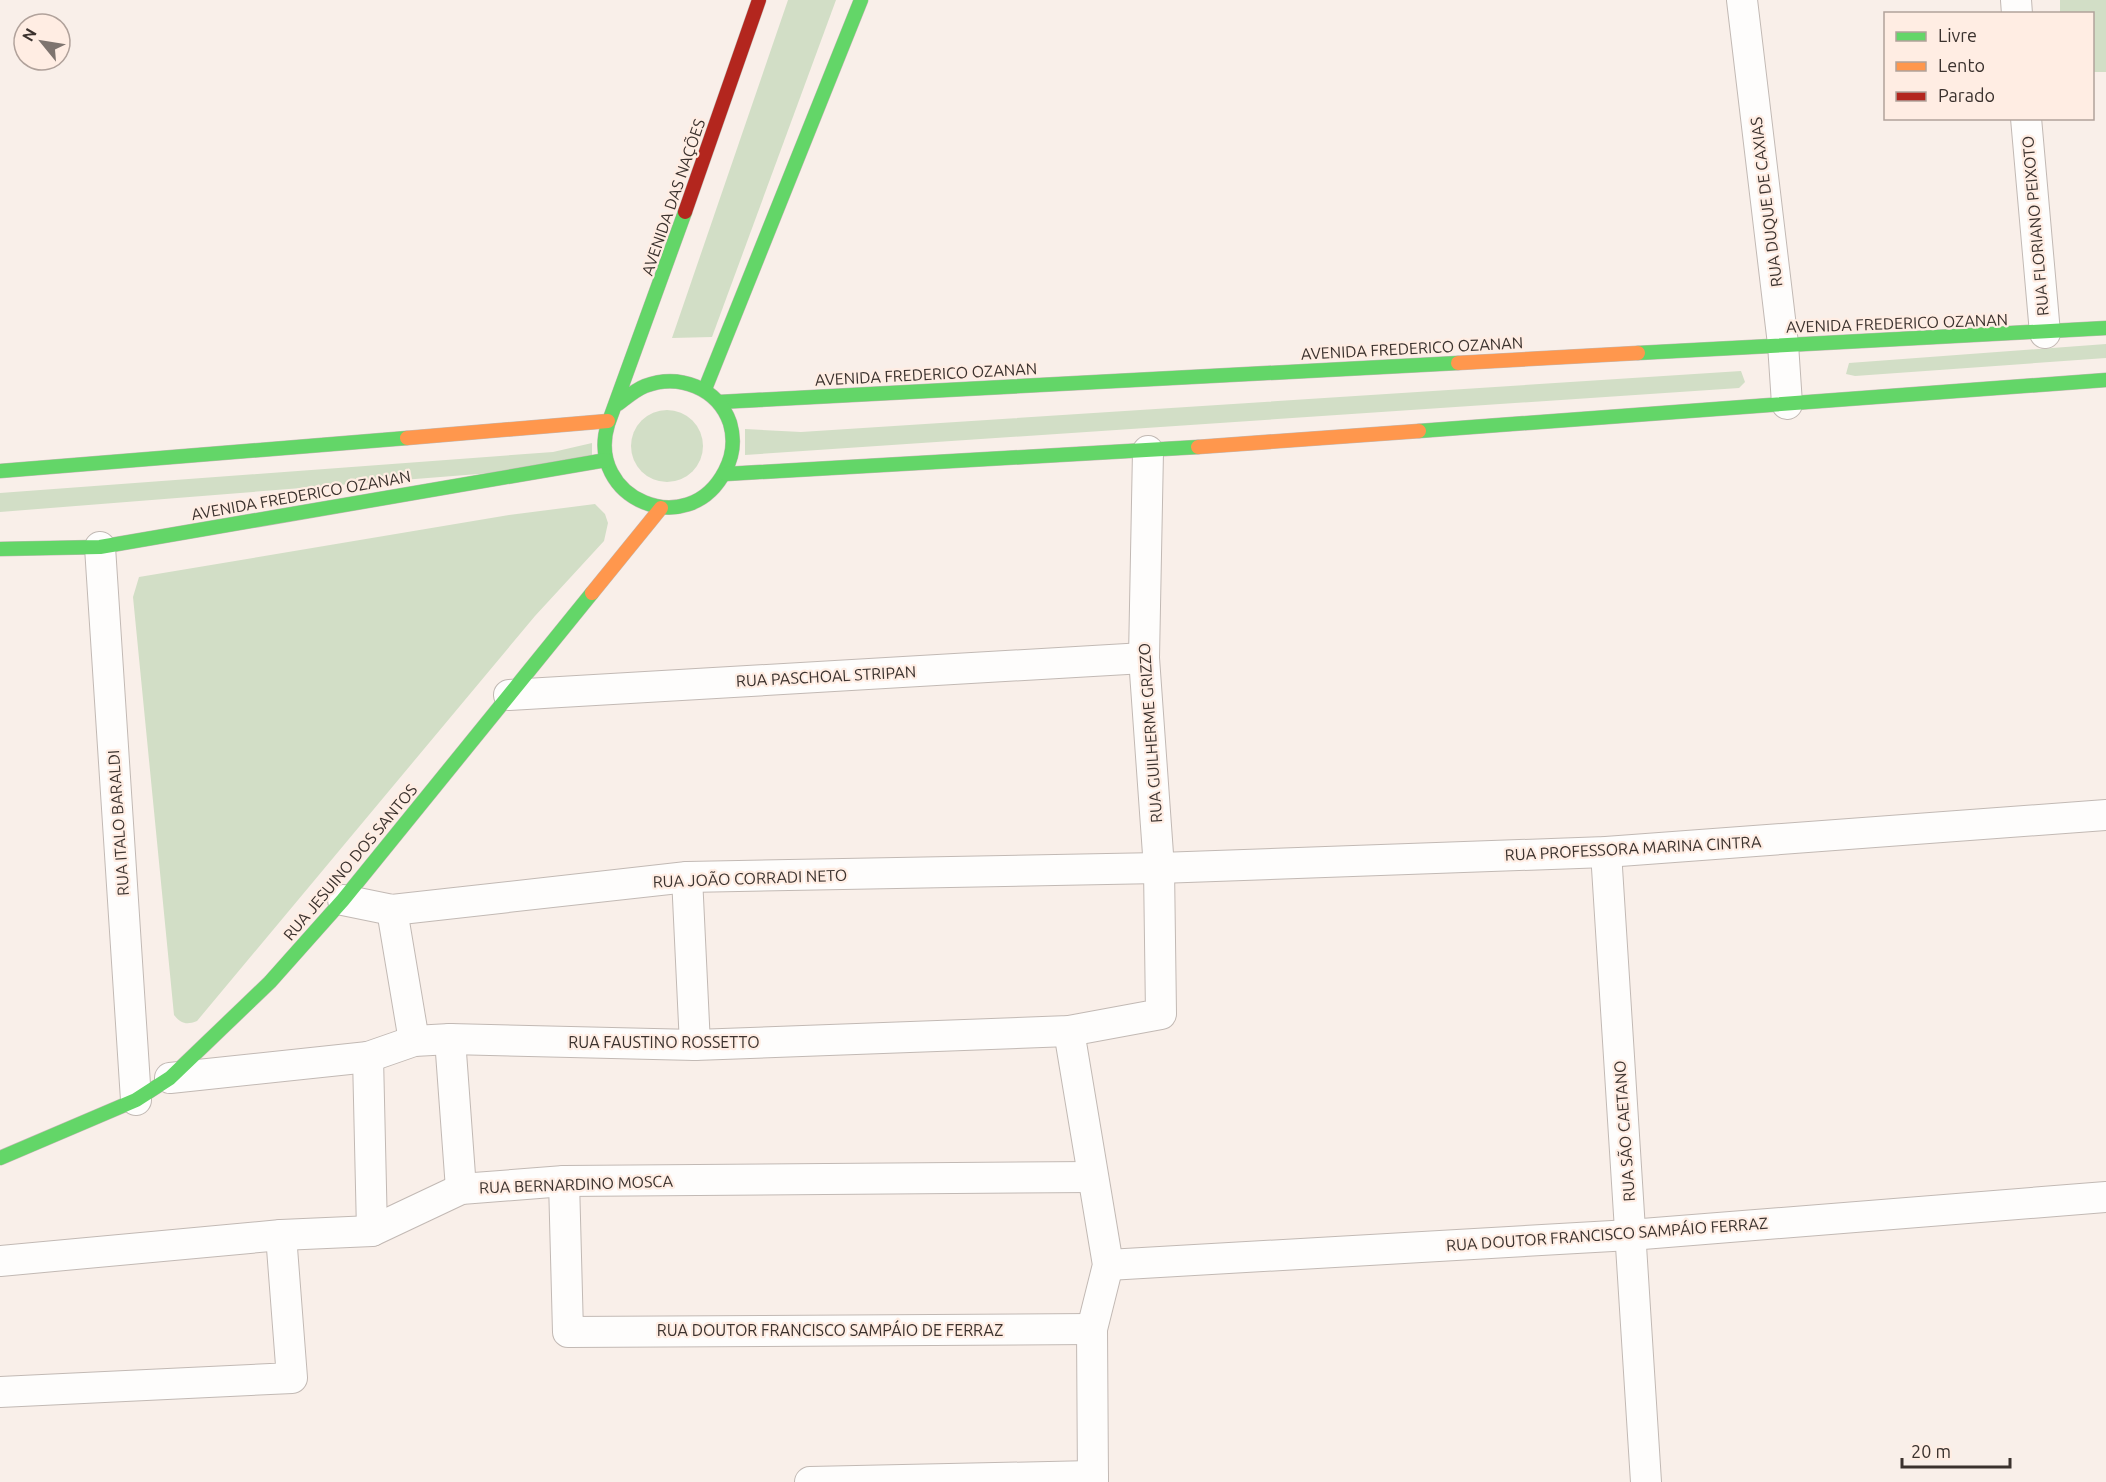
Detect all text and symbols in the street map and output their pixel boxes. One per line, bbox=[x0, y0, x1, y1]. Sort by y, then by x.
north arrow bbox=[12, 12, 72, 72]
legend bbox=[1884, 12, 2094, 120]
text: N bbox=[18, 25, 40, 44]
text: Livre bbox=[1938, 25, 1977, 45]
text: Lento bbox=[1938, 55, 1985, 75]
text: Parado bbox=[1938, 85, 1995, 105]
street label: AVENIDA DAS NAÇÕES bbox=[637, 116, 708, 278]
street label: RUA DUQUE DE CAXIAS bbox=[1747, 116, 1785, 288]
street label: RUA FLORIANO PEIXOTO bbox=[2018, 135, 2052, 317]
street label: AVENIDA FREDERICO OZANAN bbox=[1786, 310, 2008, 336]
street label: AVENIDA FREDERICO OZANAN bbox=[1301, 333, 1523, 363]
street label: AVENIDA FREDERICO OZANAN bbox=[815, 359, 1037, 389]
street label: AVENIDA FREDERICO OZANAN bbox=[190, 467, 412, 523]
street label: RUA GUILHERME GRIZZO bbox=[1135, 642, 1165, 824]
street label: RUA PASCHOAL STRIPAN bbox=[735, 662, 917, 690]
street label: RUA ITALO BARALDI bbox=[104, 750, 132, 896]
street label: RUA JESUINO DOS SANTOS bbox=[279, 780, 421, 944]
street label: RUA PROFESSORA MARINA CINTRA bbox=[1504, 832, 1762, 864]
street label: RUA JOÃO CORRADI NETO bbox=[652, 865, 848, 890]
street label: RUA FAUSTINO ROSSETTO bbox=[568, 1033, 760, 1051]
street label: RUA SÃO CAETANO bbox=[1609, 1060, 1638, 1202]
street label: RUA BERNARDINO MOSCA bbox=[479, 1172, 674, 1196]
street label: RUA DOUTOR FRANCISCO SAMPÁIO FERRAZ bbox=[1445, 1212, 1769, 1254]
street label: RUA DOUTOR FRANCISCO SAMPÁIO DE FERRAZ bbox=[657, 1319, 1003, 1339]
scale bar bbox=[1902, 1431, 2010, 1469]
text: 20 m bbox=[1911, 1441, 1951, 1461]

